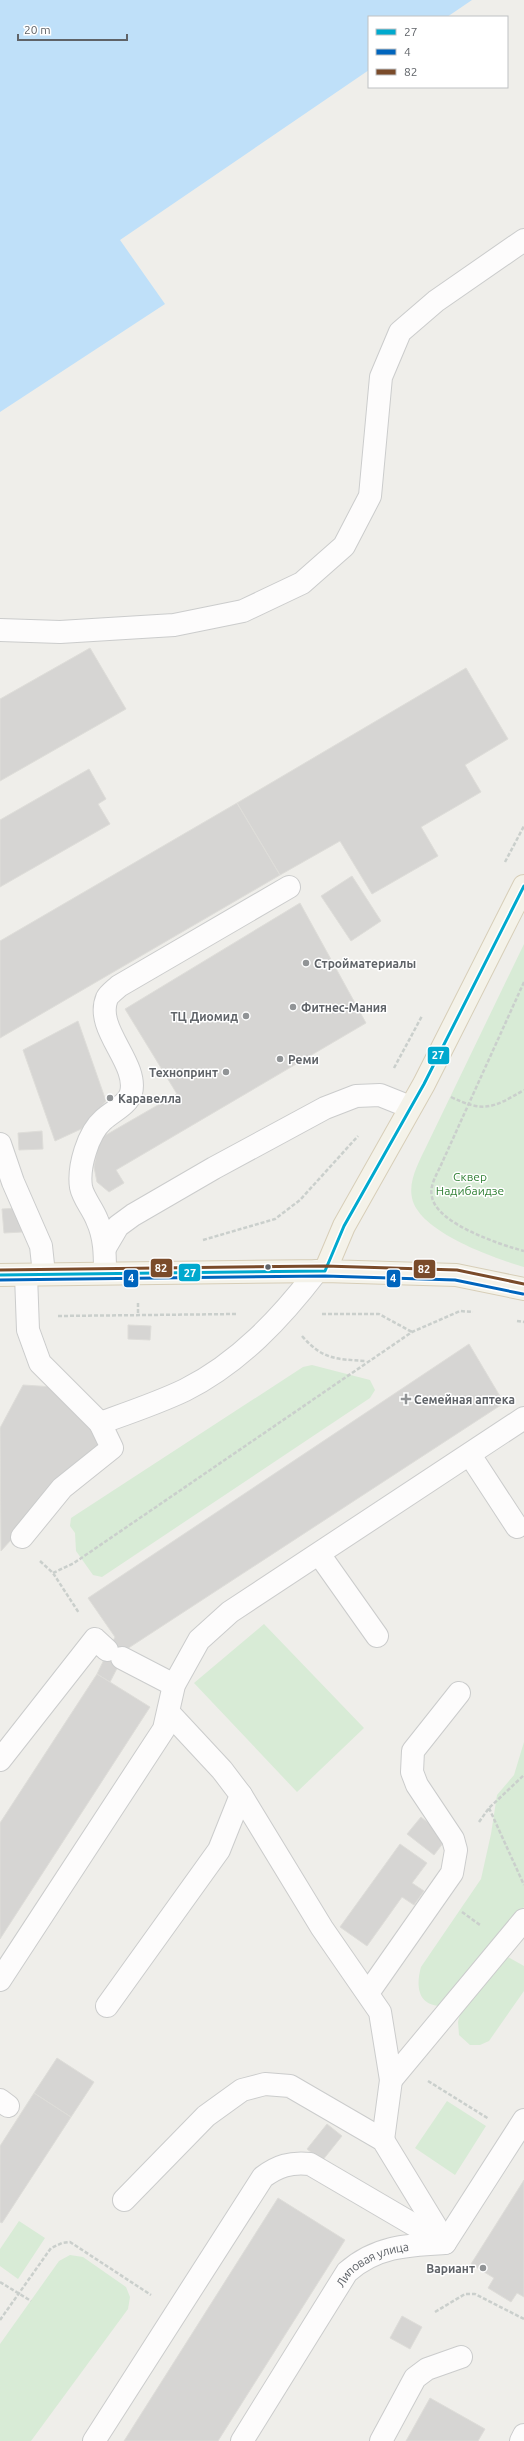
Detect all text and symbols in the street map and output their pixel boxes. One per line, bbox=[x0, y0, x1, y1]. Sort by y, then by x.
scale bar bbox=[18, 16, 127, 42]
legend bbox=[368, 16, 508, 88]
text: 20 m bbox=[24, 23, 51, 36]
text: 27 bbox=[404, 25, 418, 38]
text: 4 bbox=[404, 45, 411, 58]
text: 82 bbox=[404, 65, 418, 78]
place label: Стройматериалы bbox=[314, 957, 416, 970]
marker: Стройматериалы bbox=[301, 958, 311, 968]
place label: Фитнес-Мания bbox=[301, 1001, 387, 1014]
marker: Фитнес-Мания bbox=[288, 1002, 298, 1012]
place label: ТЦ Диомид bbox=[170, 1010, 238, 1023]
marker: ТЦ Диомид bbox=[241, 1011, 251, 1021]
line badge: 27 bbox=[427, 1046, 450, 1065]
text: 27 bbox=[432, 1049, 444, 1061]
place label: Реми bbox=[288, 1053, 319, 1066]
marker: Реми bbox=[275, 1054, 285, 1064]
place label: Технопринт bbox=[149, 1066, 218, 1079]
marker: Технопринт bbox=[221, 1067, 231, 1077]
place label: Каравелла bbox=[118, 1092, 181, 1105]
marker: Каравелла bbox=[105, 1093, 115, 1103]
park label: Сквер Надибаидзе bbox=[436, 1170, 504, 1197]
line badge: 82 bbox=[150, 1258, 173, 1278]
line badge: 82 bbox=[413, 1259, 436, 1279]
text: 82 bbox=[155, 1262, 167, 1274]
unlabelled marker bbox=[263, 1262, 273, 1272]
line badge: 27 bbox=[178, 1263, 201, 1282]
text: 82 bbox=[418, 1263, 430, 1275]
text: 27 bbox=[184, 1267, 196, 1279]
line badge: 4 bbox=[123, 1269, 139, 1288]
line badge: 4 bbox=[386, 1269, 401, 1288]
text: 4 bbox=[128, 1272, 134, 1284]
text: 4 bbox=[390, 1272, 396, 1284]
place label: Семейная аптека bbox=[414, 1393, 515, 1406]
marker: Семейная аптека bbox=[401, 1394, 411, 1404]
street label: Липовая улица bbox=[333, 2239, 410, 2289]
place label: Вариант bbox=[426, 2262, 475, 2275]
marker: Вариант bbox=[478, 2263, 488, 2273]

